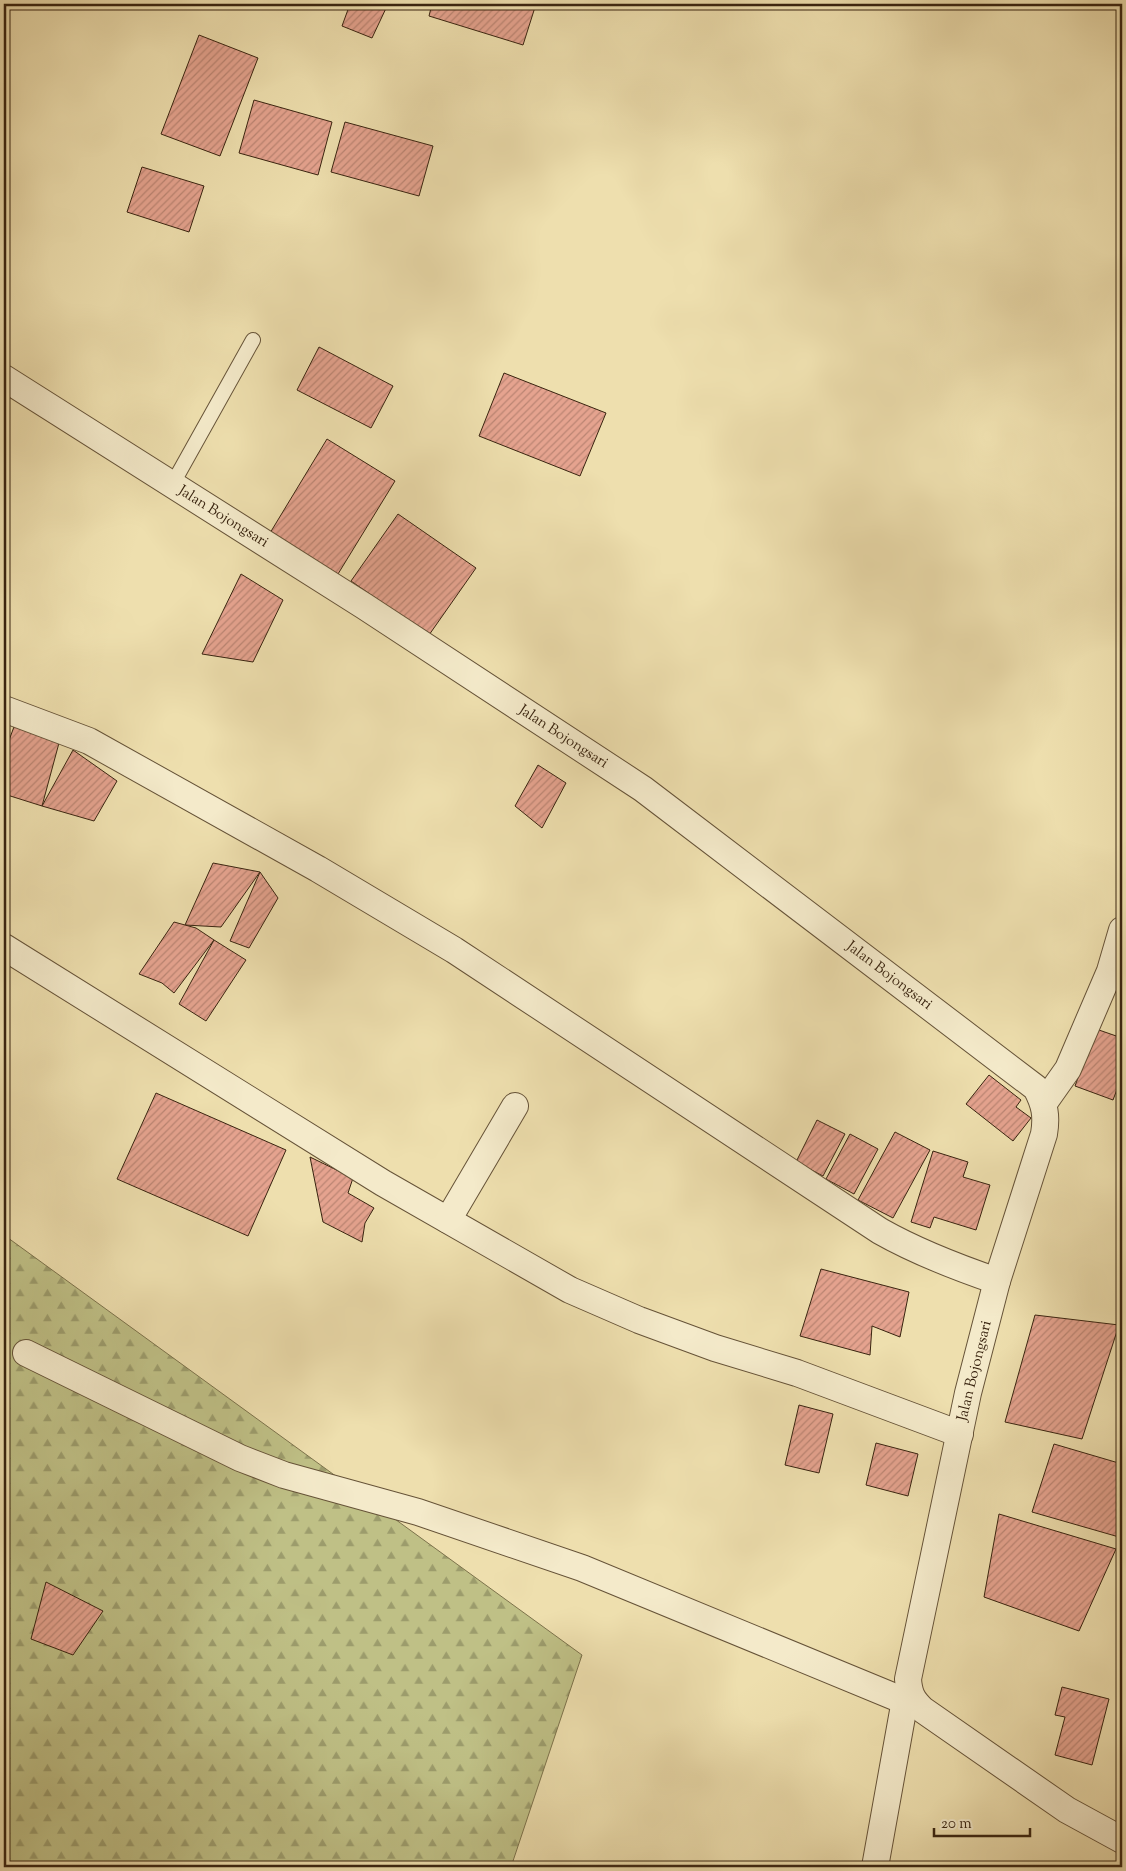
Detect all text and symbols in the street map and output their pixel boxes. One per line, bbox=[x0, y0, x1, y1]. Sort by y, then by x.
street label: Jalan Bojongsari bbox=[173, 480, 272, 553]
street label: Jalan Bojongsari bbox=[513, 700, 612, 774]
street label: Jalan Bojongsari bbox=[841, 936, 936, 1015]
street label: Jalan Bojongsari bbox=[952, 1319, 998, 1424]
scale bar bbox=[934, 1806, 1030, 1838]
text: 20 m bbox=[941, 1814, 972, 1835]

